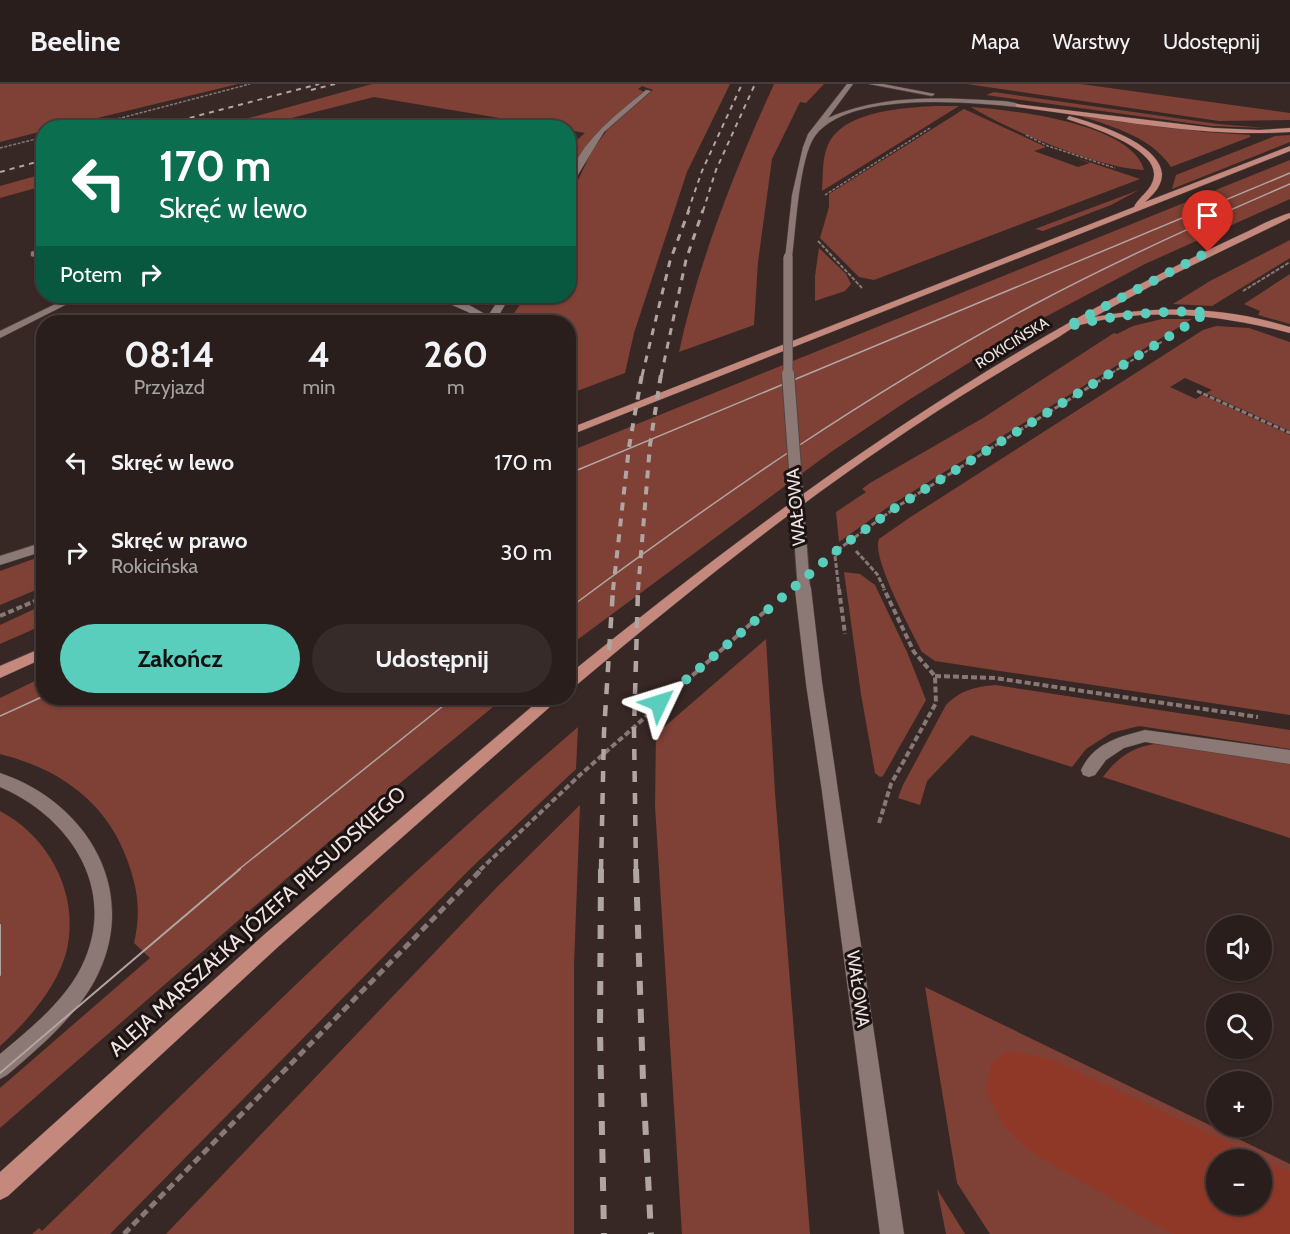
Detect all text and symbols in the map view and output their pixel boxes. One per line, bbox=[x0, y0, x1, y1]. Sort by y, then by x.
text: Beeline bbox=[30, 24, 120, 58]
text: Mapa bbox=[971, 29, 1020, 54]
text: Warstwy bbox=[1053, 29, 1130, 54]
text: Udostępnij bbox=[1163, 29, 1260, 54]
text: 170 m bbox=[159, 140, 271, 192]
icon: left bbox=[60, 144, 138, 222]
pin bbox=[1182, 190, 1233, 252]
text: Skręć w lewo bbox=[159, 192, 307, 225]
icon: arrive bbox=[1191, 199, 1224, 232]
icon: right bbox=[134, 258, 167, 291]
text: Potem bbox=[60, 261, 122, 288]
street label: ROKICIŃSKA bbox=[971, 312, 1053, 373]
text: 08:14 bbox=[124, 332, 215, 376]
text: 4 bbox=[308, 332, 330, 376]
text: 260 bbox=[423, 332, 488, 376]
text: Przyjazd bbox=[134, 375, 205, 399]
text: min bbox=[303, 375, 336, 399]
text: m bbox=[447, 375, 465, 399]
icon: left bbox=[60, 446, 93, 479]
text: Skręć w lewo bbox=[111, 449, 234, 476]
text: 170 m bbox=[494, 449, 552, 476]
street label: WAŁOWA bbox=[782, 467, 810, 547]
text: Skręć w prawo bbox=[111, 527, 248, 554]
icon: right bbox=[60, 536, 93, 569]
text: 30 m bbox=[500, 539, 552, 566]
text: Rokicińska bbox=[111, 554, 198, 578]
button: Zakończ bbox=[60, 624, 300, 693]
button: Udostępnij bbox=[312, 624, 552, 693]
position arrow bbox=[627, 671, 691, 735]
street label: ALEJA MARSZAŁKA JÓZEFA PIŁSUDSKIEGO bbox=[103, 781, 411, 1061]
map controls bbox=[1206, 915, 1272, 1215]
button: sound bbox=[1206, 915, 1272, 981]
street label: WAŁOWA bbox=[842, 949, 874, 1029]
button: search bbox=[1206, 993, 1272, 1059]
button: + bbox=[1206, 1071, 1272, 1137]
button: − bbox=[1206, 1149, 1272, 1215]

